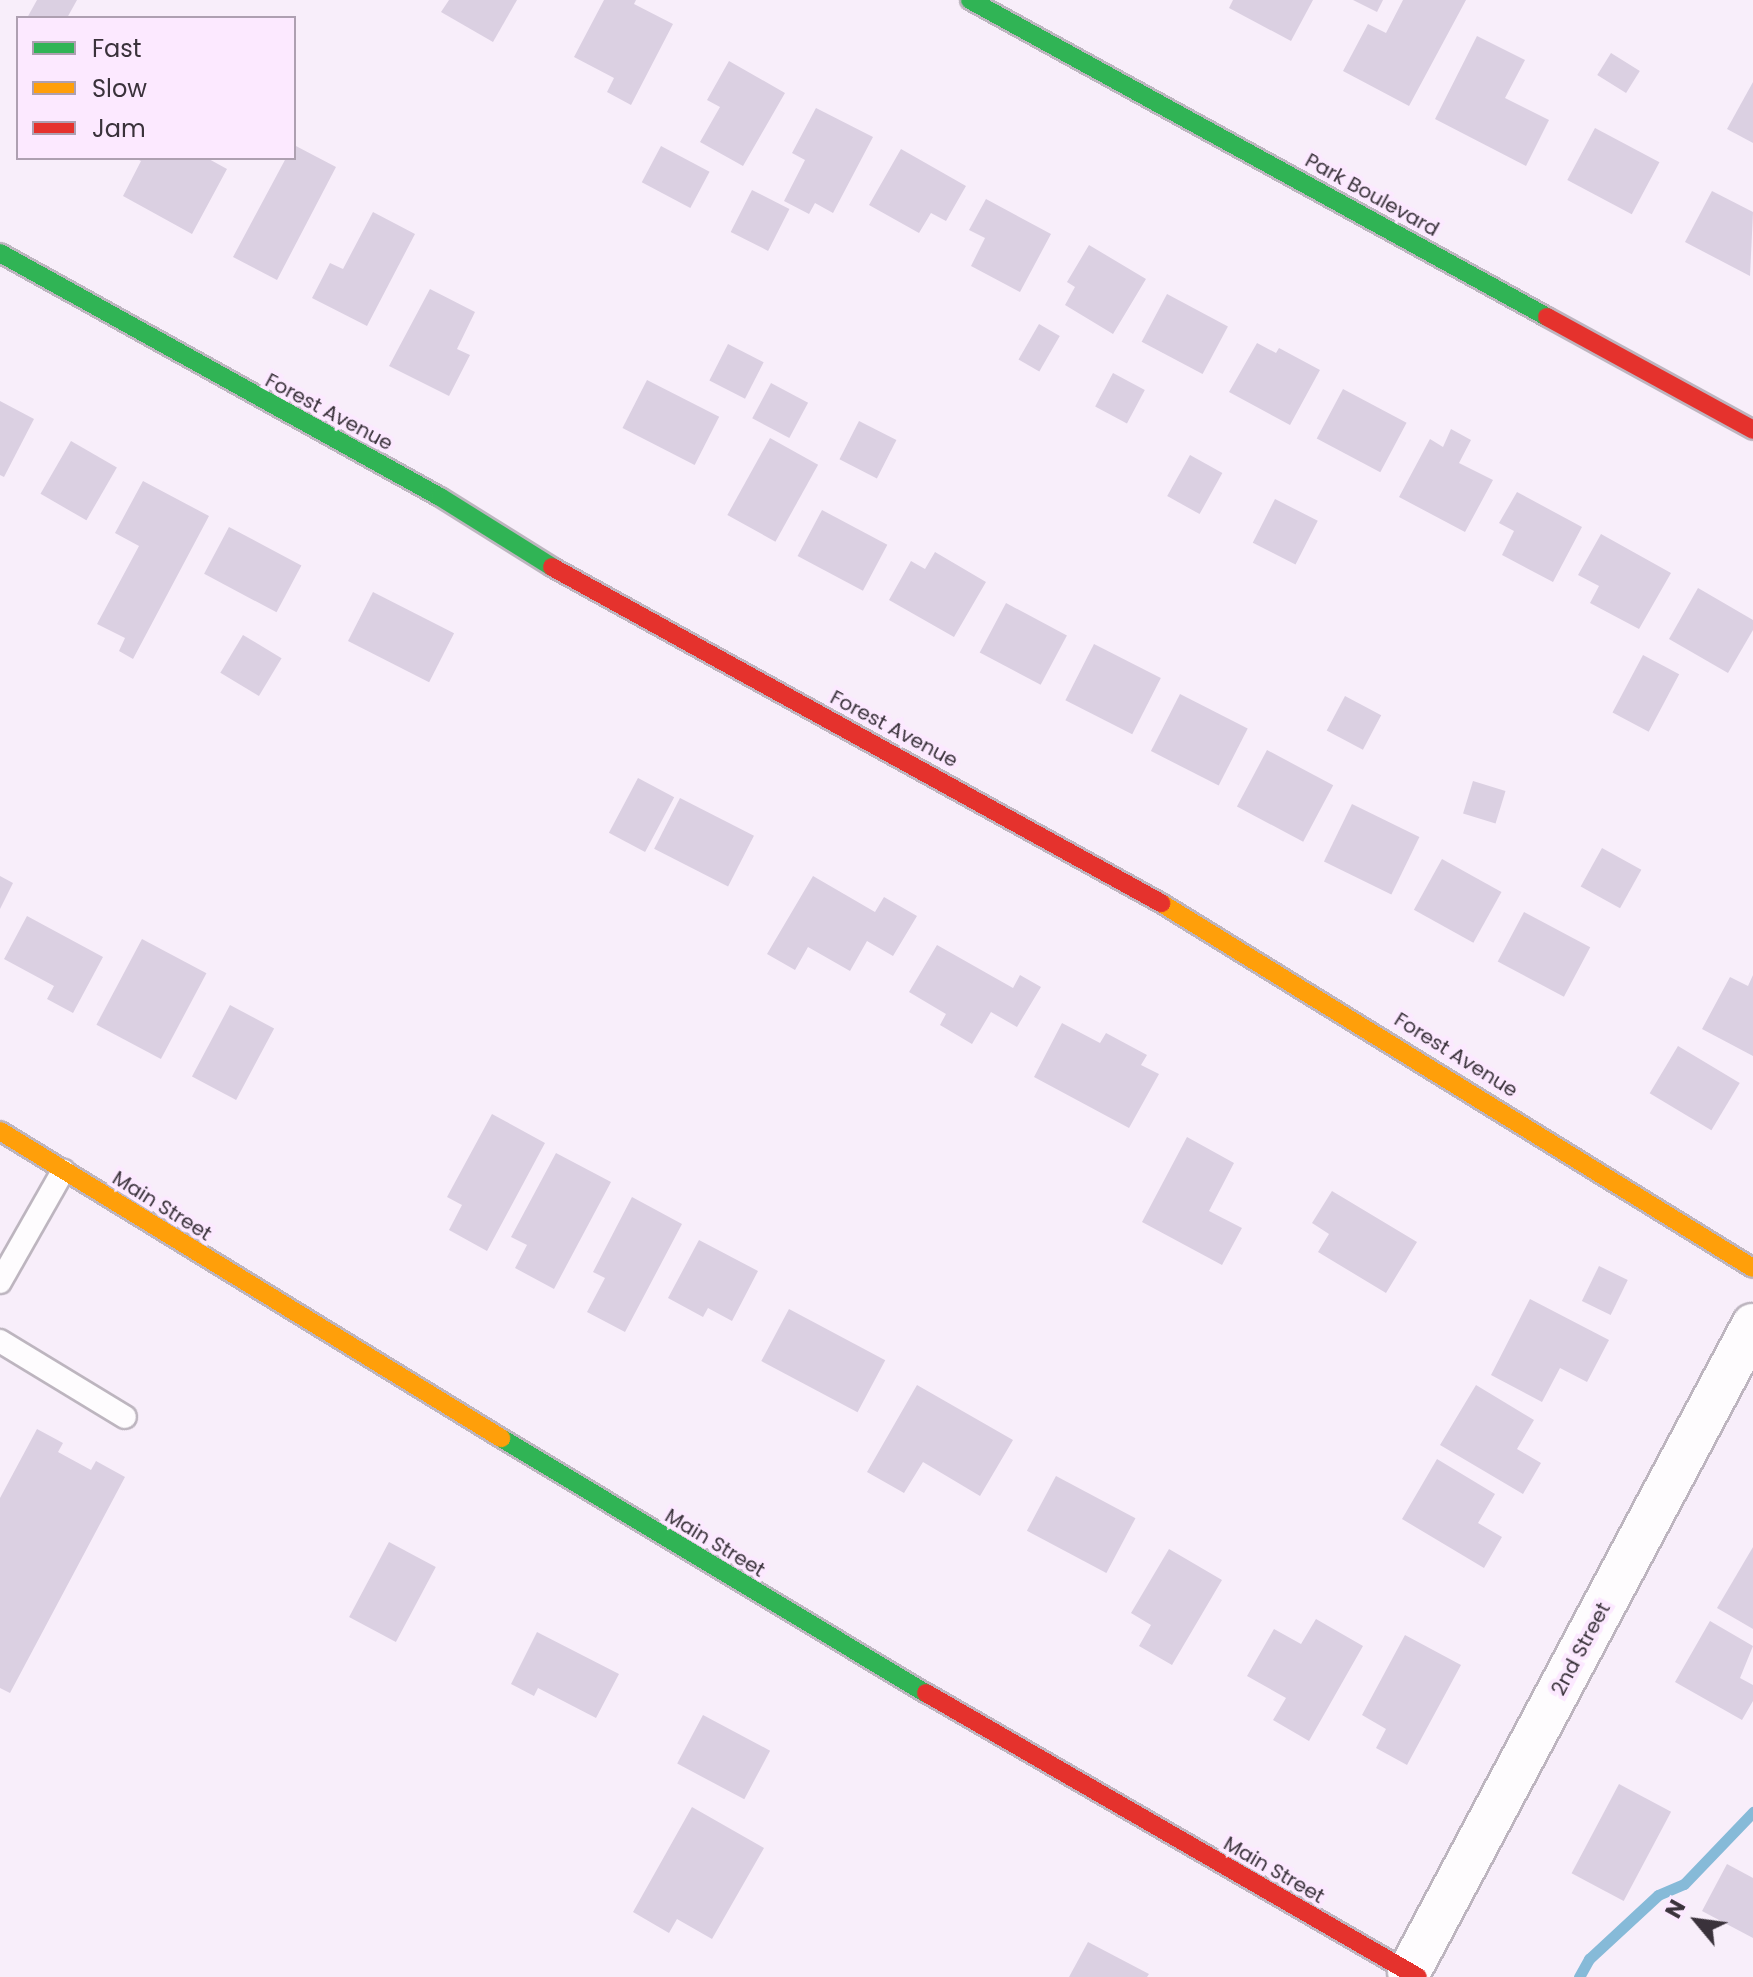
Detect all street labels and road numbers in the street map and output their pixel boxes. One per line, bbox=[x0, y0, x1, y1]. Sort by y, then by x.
street label: Park Boulevard bbox=[1301, 148, 1443, 242]
street label: Forest Avenue bbox=[261, 368, 397, 456]
street label: Forest Avenue bbox=[826, 685, 962, 773]
street label: Forest Avenue bbox=[1390, 1007, 1522, 1103]
street label: Main Street bbox=[108, 1166, 216, 1246]
street label: Main Street bbox=[661, 1504, 769, 1582]
street label: 2nd Street bbox=[1547, 1598, 1615, 1700]
street label: Main Street bbox=[1219, 1832, 1329, 1908]

